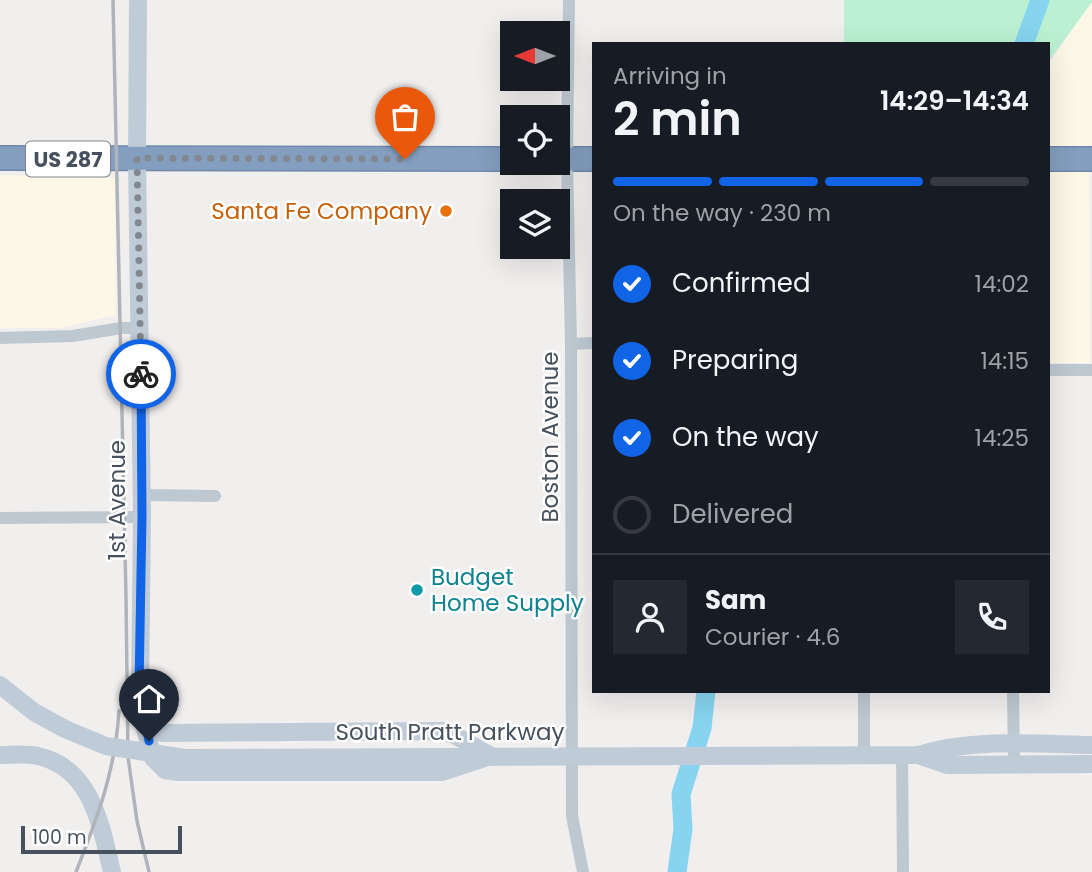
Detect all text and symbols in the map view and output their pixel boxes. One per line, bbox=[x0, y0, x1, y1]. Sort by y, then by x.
north arrow bbox=[500, 21, 570, 91]
map controls bbox=[500, 21, 570, 259]
text: Arriving in bbox=[613, 60, 727, 92]
text: 14:29–14:34 bbox=[880, 83, 1029, 119]
pin bbox=[375, 87, 435, 159]
text: 2 min bbox=[613, 87, 742, 151]
icon: bag bbox=[386, 98, 424, 136]
button: locate bbox=[500, 105, 570, 175]
road number: US 287 bbox=[26, 142, 110, 176]
button: layers bbox=[500, 189, 570, 259]
place label: Santa Fe Company bbox=[211, 195, 432, 227]
text: On the way · 230 m bbox=[613, 197, 831, 229]
marker: Santa Fe Company bbox=[438, 203, 454, 219]
icon: check bbox=[613, 265, 651, 303]
text: Confirmed bbox=[672, 265, 810, 301]
text: 14:02 bbox=[975, 268, 1029, 300]
courier bbox=[106, 339, 176, 409]
icon: check bbox=[613, 342, 651, 380]
text: Preparing bbox=[672, 342, 798, 378]
text: 14:15 bbox=[980, 345, 1029, 377]
street label: Boston Avenue bbox=[534, 351, 566, 523]
icon: bike bbox=[122, 355, 160, 393]
icon: check bbox=[613, 419, 651, 457]
text: On the way bbox=[672, 419, 819, 455]
text: 14:25 bbox=[975, 422, 1029, 454]
street label: 1st Avenue bbox=[101, 440, 133, 560]
text: Delivered bbox=[672, 496, 793, 532]
place label: Budget Home Supply bbox=[431, 561, 584, 619]
button: person bbox=[613, 580, 687, 654]
button: phone bbox=[955, 580, 1029, 654]
marker: Budget Home Supply bbox=[409, 582, 425, 598]
text: Sam bbox=[705, 582, 766, 618]
text: Courier · 4.6 bbox=[705, 621, 840, 653]
pin bbox=[119, 669, 179, 741]
icon: home bbox=[130, 680, 168, 718]
street label: South Pratt Parkway bbox=[335, 716, 565, 748]
scale bar bbox=[21, 823, 182, 855]
text: 100 m bbox=[32, 824, 87, 851]

